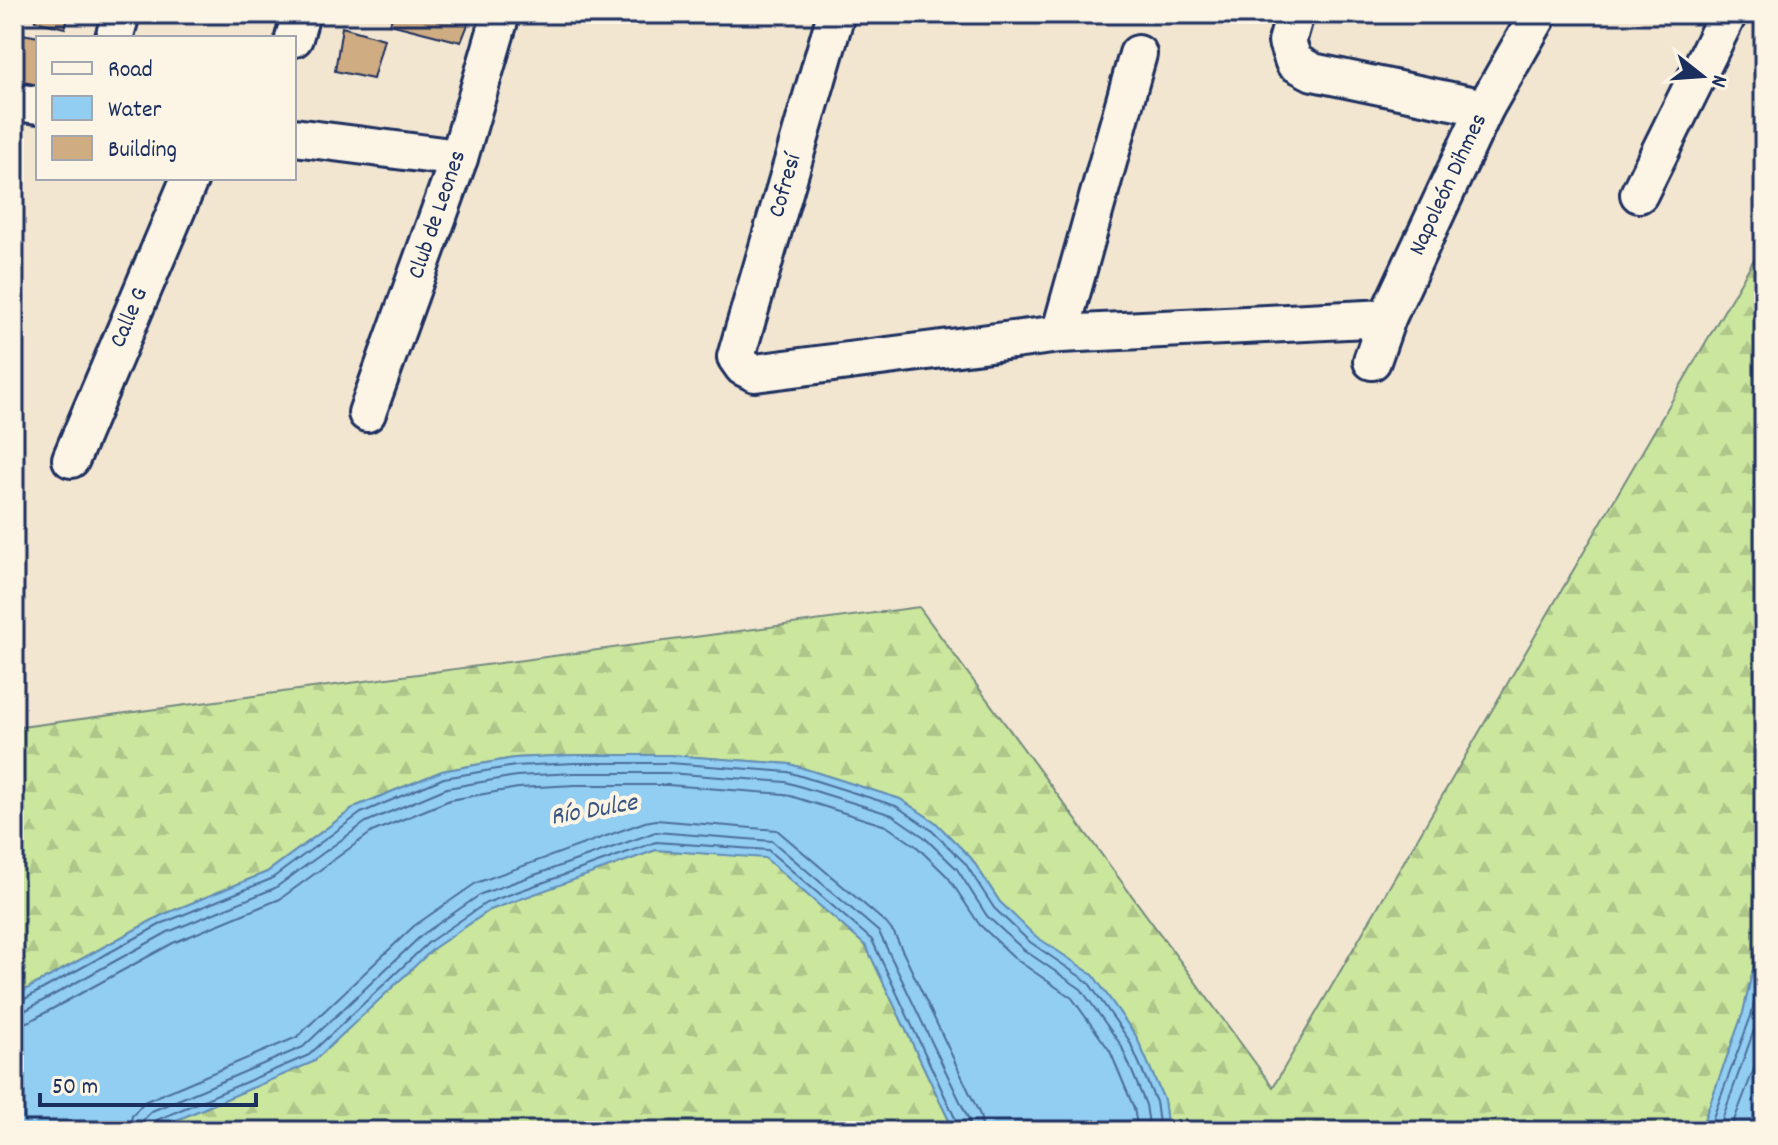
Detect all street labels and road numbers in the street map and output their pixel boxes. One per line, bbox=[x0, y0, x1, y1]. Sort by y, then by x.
street label: Napoleón Dihmes bbox=[1401, 108, 1497, 262]
street label: Club de Leones bbox=[400, 146, 476, 284]
street label: Cofresí bbox=[761, 149, 812, 222]
street label: Calle G bbox=[102, 282, 158, 354]

